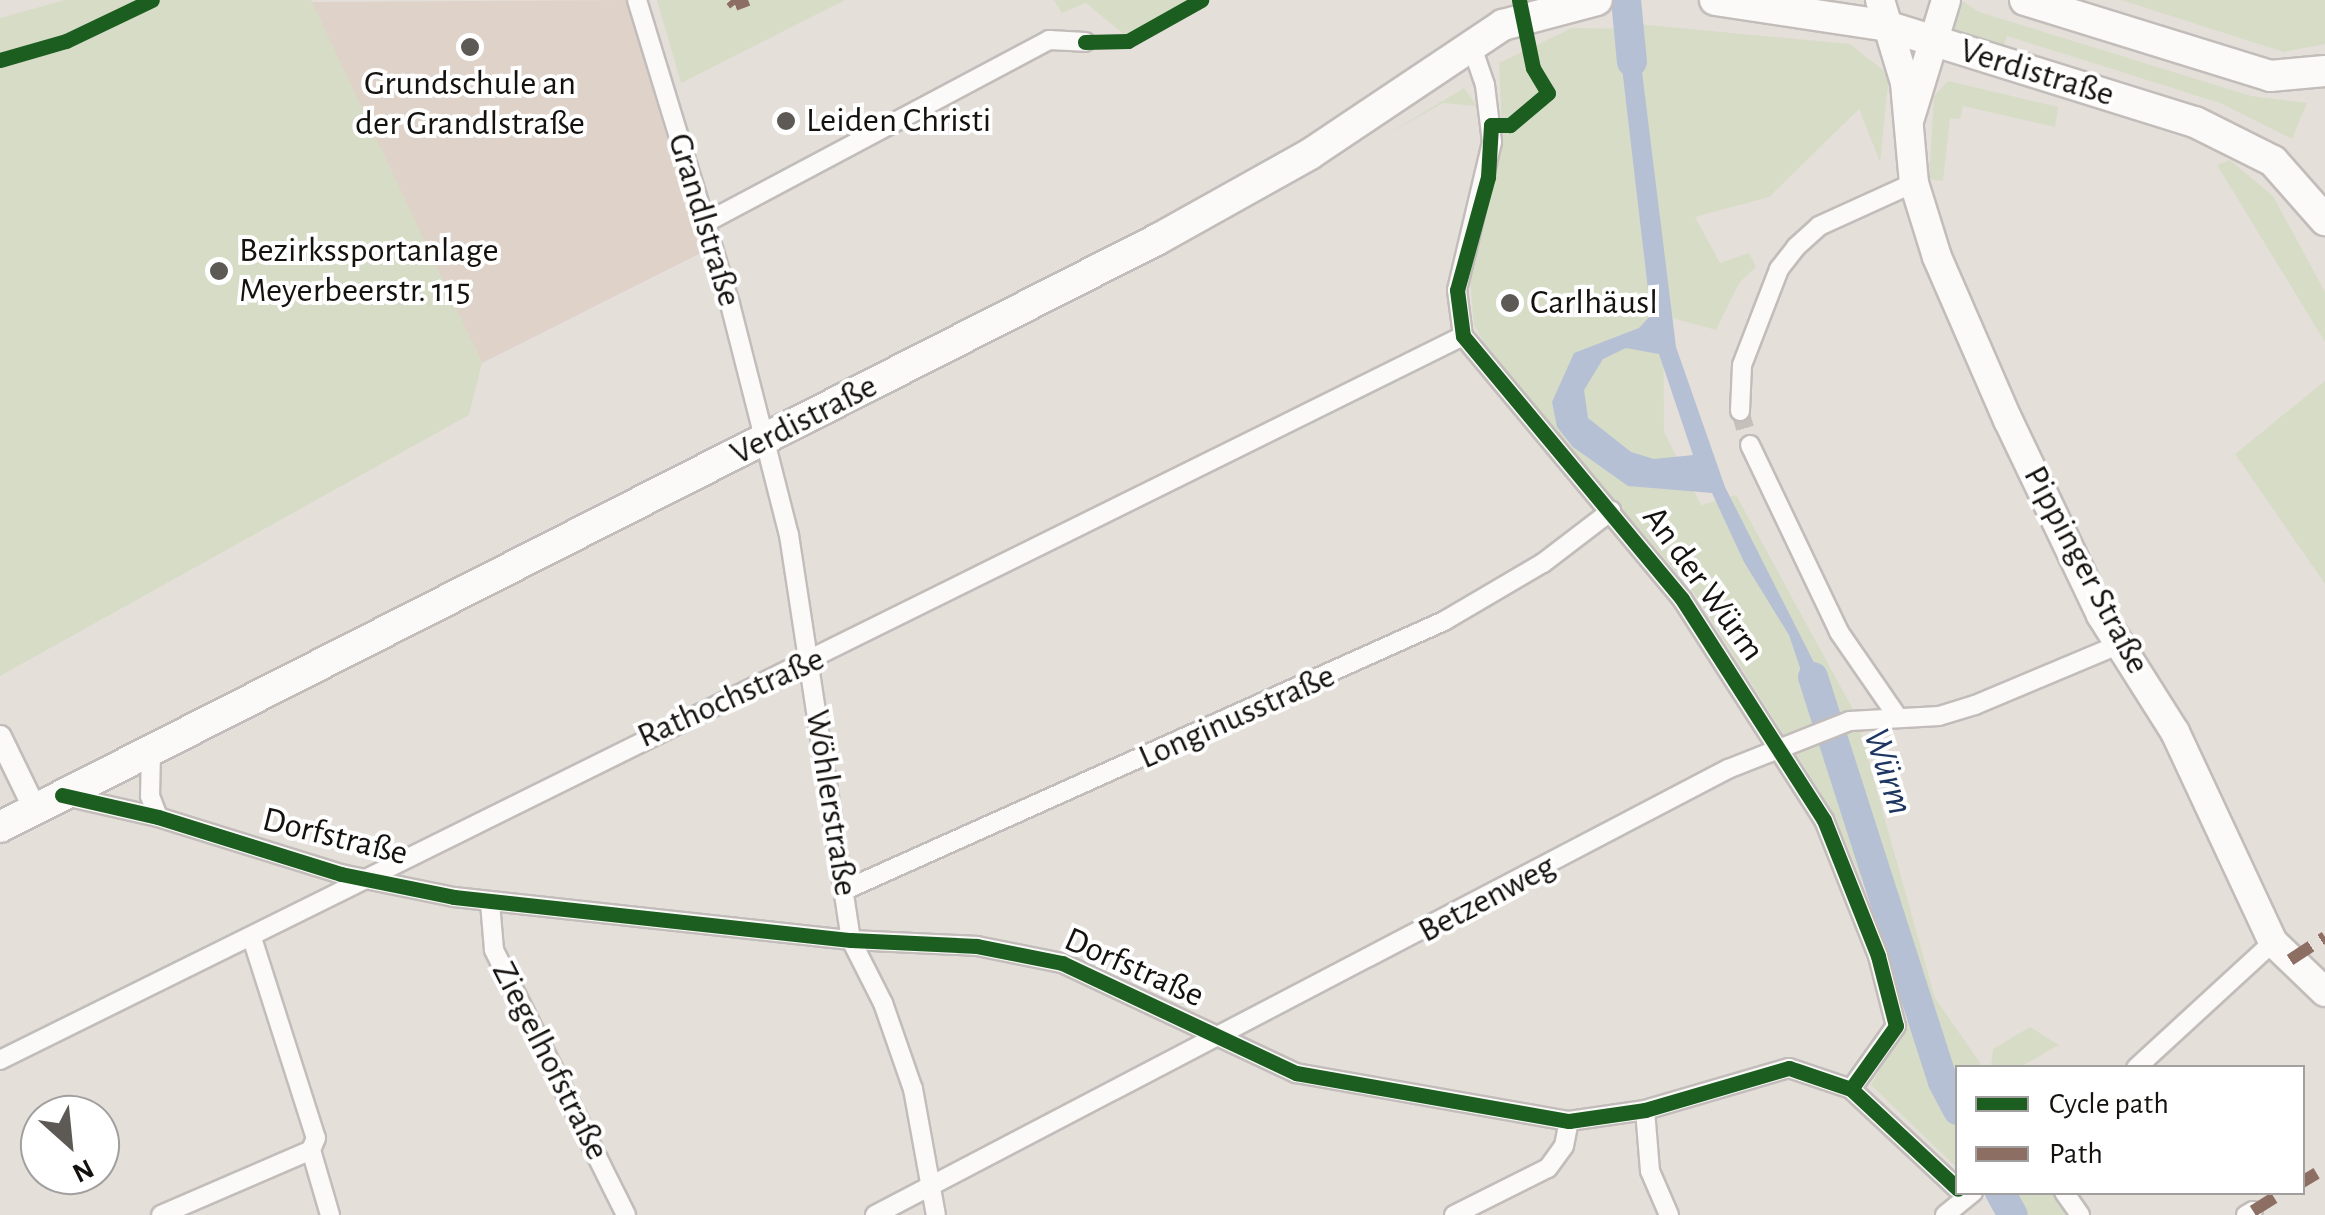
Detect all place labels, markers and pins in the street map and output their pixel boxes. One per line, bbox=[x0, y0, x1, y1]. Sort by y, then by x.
marker: Grundschule an der Grandlstraße bbox=[459, 36, 481, 58]
place label: Grundschule an der Grandlstraße bbox=[355, 63, 585, 145]
place label: Leiden Christi bbox=[806, 100, 991, 142]
marker: Leiden Christi bbox=[775, 110, 797, 132]
place label: Bezirkssportanlage Meyerbeerstr. 115 bbox=[239, 230, 499, 312]
marker: Bezirkssportanlage Meyerbeerstr. 115 bbox=[208, 260, 230, 282]
place label: Carlhäusl bbox=[1530, 282, 1658, 324]
marker: Carlhäusl bbox=[1499, 292, 1521, 314]

